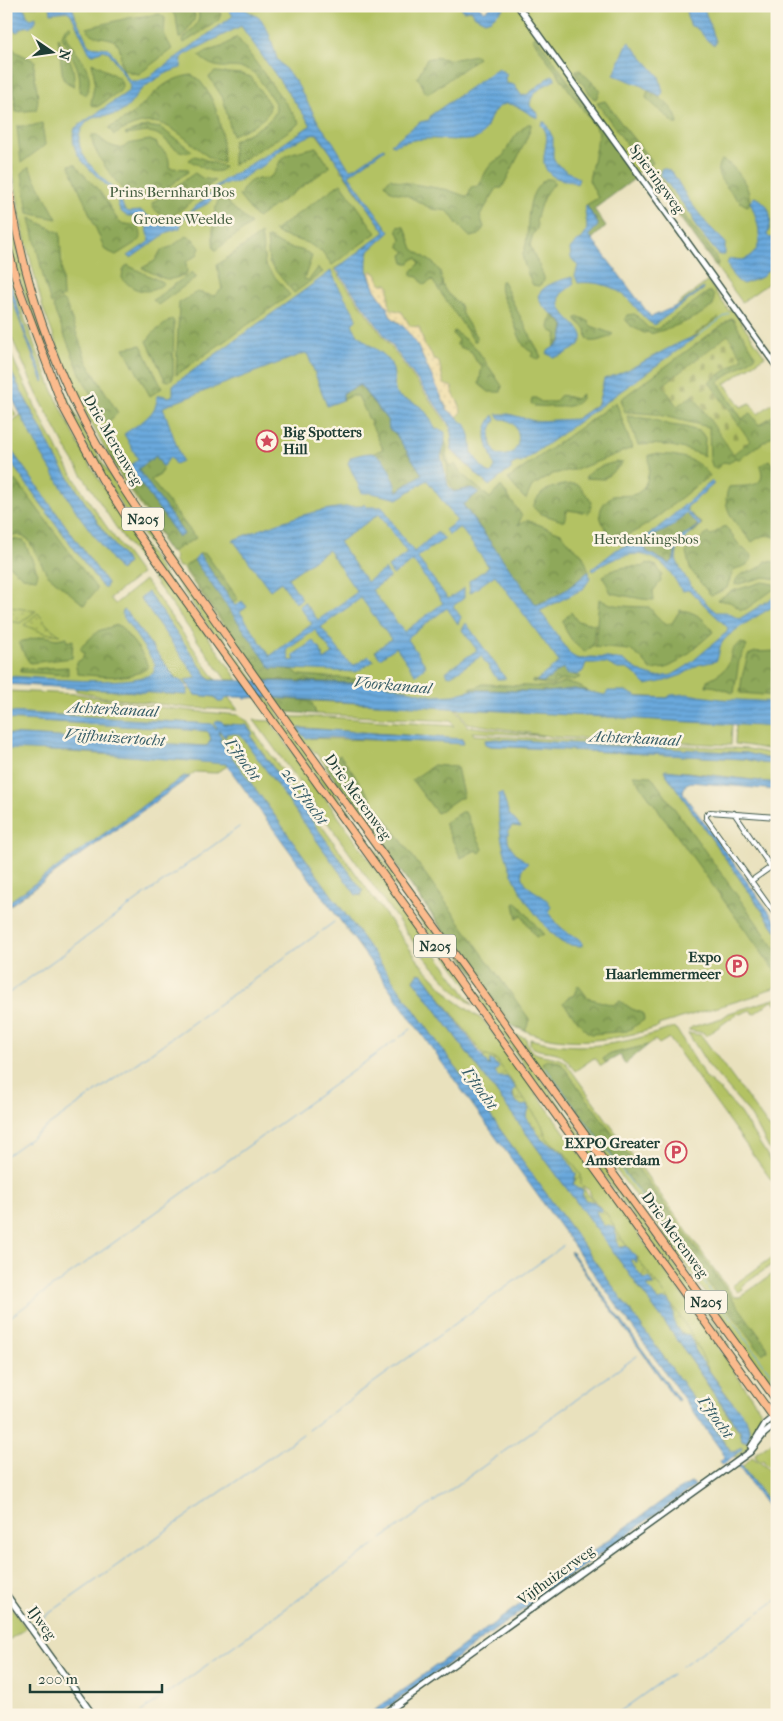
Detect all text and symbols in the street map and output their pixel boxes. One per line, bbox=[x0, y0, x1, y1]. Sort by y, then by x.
north arrow bbox=[28, 28, 78, 78]
text: N bbox=[55, 48, 74, 62]
street label: Spieringweg bbox=[626, 141, 689, 218]
park label: Prins Bernhard Bos bbox=[109, 183, 235, 201]
park label: Groene Weelde bbox=[133, 210, 233, 228]
street label: Drie Merenweg bbox=[80, 391, 147, 490]
place label: Big Spotters Hill bbox=[283, 423, 362, 458]
place icon: Big Spotters Hill bbox=[255, 429, 279, 453]
road number: N205 bbox=[122, 508, 164, 530]
park label: Herdenkingsbos bbox=[593, 530, 699, 548]
water label: Voorkanaal bbox=[354, 672, 434, 698]
water label: Achterkanaal bbox=[66, 697, 161, 721]
water label: Vijfhuizertocht bbox=[64, 724, 167, 750]
water label: Achterkanaal bbox=[588, 726, 683, 750]
water label: IJtocht bbox=[221, 733, 265, 785]
street label: Drie Merenweg bbox=[321, 750, 396, 844]
water label: 2e IJtocht bbox=[278, 764, 333, 829]
road number: N205 bbox=[414, 934, 456, 958]
place label: Expo Haarlemmermeer bbox=[605, 948, 722, 983]
parking icon: Expo Haarlemmermeer bbox=[725, 954, 749, 978]
water label: IJtocht bbox=[458, 1062, 502, 1114]
place label: EXPO Greater Amsterdam bbox=[565, 1134, 661, 1169]
parking icon: EXPO Greater Amsterdam bbox=[664, 1140, 688, 1164]
street label: Drie Merenweg bbox=[638, 1188, 713, 1282]
road number: N205 bbox=[685, 1290, 727, 1314]
water label: IJtocht bbox=[694, 1391, 738, 1443]
street label: Vijfhuizerweg bbox=[513, 1540, 599, 1610]
street label: IJweg bbox=[24, 1603, 61, 1644]
scale bar bbox=[30, 1661, 162, 1693]
text: 200 m bbox=[38, 1670, 78, 1688]

